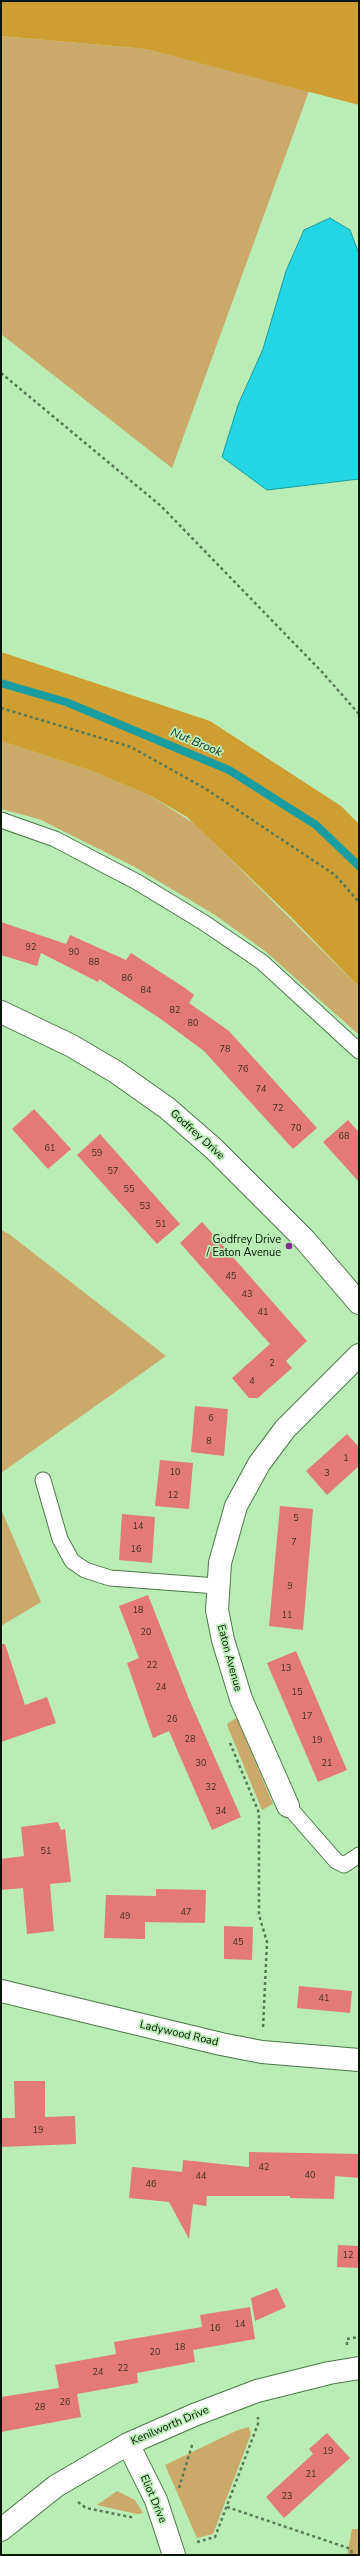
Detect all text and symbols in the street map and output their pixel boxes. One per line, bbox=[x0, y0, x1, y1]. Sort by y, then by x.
water label: Nut Brook bbox=[168, 726, 224, 760]
house number: 92 bbox=[26, 943, 36, 953]
house number: 90 bbox=[69, 948, 79, 958]
house number: 88 bbox=[89, 958, 99, 968]
house number: 86 bbox=[122, 974, 132, 984]
house number: 84 bbox=[141, 986, 151, 996]
house number: 82 bbox=[170, 1006, 180, 1016]
house number: 80 bbox=[188, 1019, 198, 1029]
house number: 78 bbox=[220, 1045, 230, 1055]
house number: 76 bbox=[238, 1065, 248, 1075]
house number: 74 bbox=[256, 1085, 266, 1095]
house number: 72 bbox=[273, 1104, 283, 1114]
street label: Godfrey Drive bbox=[167, 1107, 227, 1163]
house number: 70 bbox=[291, 1124, 301, 1134]
house number: 68 bbox=[339, 1132, 349, 1142]
house number: 61 bbox=[45, 1144, 55, 1154]
house number: 59 bbox=[92, 1149, 102, 1159]
house number: 57 bbox=[108, 1167, 118, 1177]
house number: 55 bbox=[124, 1185, 134, 1195]
house number: 53 bbox=[140, 1202, 150, 1212]
house number: 51 bbox=[156, 1220, 166, 1230]
place label: Godfrey Drive / Eaton Avenue bbox=[206, 1233, 281, 1259]
marker: Godfrey Drive / Eaton Avenue bbox=[284, 1241, 294, 1251]
house number: 45 bbox=[226, 1272, 236, 1282]
house number: 43 bbox=[242, 1290, 252, 1300]
house number: 41 bbox=[258, 1308, 268, 1318]
house number: 2 bbox=[269, 1359, 275, 1369]
house number: 4 bbox=[249, 1377, 255, 1387]
house number: 6 bbox=[208, 1414, 214, 1424]
house number: 8 bbox=[206, 1437, 212, 1447]
house number: 1 bbox=[343, 1454, 349, 1464]
house number: 10 bbox=[170, 1468, 180, 1478]
house number: 3 bbox=[324, 1469, 330, 1479]
house number: 12 bbox=[168, 1491, 178, 1501]
house number: 5 bbox=[293, 1514, 299, 1524]
house number: 14 bbox=[133, 1522, 143, 1532]
house number: 7 bbox=[291, 1538, 297, 1548]
house number: 16 bbox=[131, 1545, 141, 1555]
house number: 9 bbox=[287, 1582, 293, 1592]
house number: 18 bbox=[133, 1606, 143, 1616]
house number: 11 bbox=[282, 1611, 292, 1621]
street label: Eaton Avenue bbox=[214, 1623, 244, 1693]
house number: 20 bbox=[141, 1628, 151, 1638]
house number: 22 bbox=[147, 1661, 157, 1671]
house number: 13 bbox=[281, 1664, 291, 1674]
house number: 24 bbox=[156, 1683, 166, 1693]
house number: 15 bbox=[292, 1688, 302, 1698]
house number: 17 bbox=[302, 1712, 312, 1722]
house number: 26 bbox=[167, 1715, 177, 1725]
house number: 28 bbox=[185, 1735, 195, 1745]
house number: 19 bbox=[312, 1736, 322, 1746]
house number: 30 bbox=[196, 1759, 206, 1769]
house number: 21 bbox=[322, 1759, 332, 1769]
house number: 32 bbox=[206, 1783, 216, 1793]
house number: 34 bbox=[216, 1807, 226, 1817]
house number: 51 bbox=[41, 1847, 51, 1857]
house number: 47 bbox=[181, 1908, 191, 1918]
house number: 49 bbox=[120, 1912, 130, 1922]
house number: 45 bbox=[233, 1938, 243, 1948]
house number: 41 bbox=[319, 1994, 329, 2004]
street label: Ladywood Road bbox=[138, 2019, 220, 2049]
house number: 19 bbox=[33, 2126, 43, 2136]
house number: 42 bbox=[259, 2163, 269, 2173]
house number: 40 bbox=[305, 2171, 315, 2181]
house number: 44 bbox=[196, 2172, 206, 2182]
house number: 46 bbox=[146, 2180, 156, 2190]
house number: 12 bbox=[343, 2251, 353, 2261]
house number: 14 bbox=[235, 2320, 245, 2330]
house number: 16 bbox=[210, 2324, 220, 2334]
house number: 18 bbox=[175, 2343, 185, 2353]
house number: 20 bbox=[150, 2348, 160, 2358]
house number: 22 bbox=[118, 2364, 128, 2374]
house number: 24 bbox=[93, 2368, 103, 2378]
house number: 26 bbox=[60, 2398, 70, 2408]
house number: 28 bbox=[35, 2403, 45, 2413]
street label: Kenilworth Drive bbox=[129, 2404, 211, 2448]
house number: 19 bbox=[323, 2447, 333, 2457]
house number: 21 bbox=[306, 2470, 316, 2480]
street label: Eliot Drive bbox=[137, 2473, 169, 2525]
house number: 23 bbox=[282, 2492, 292, 2502]

